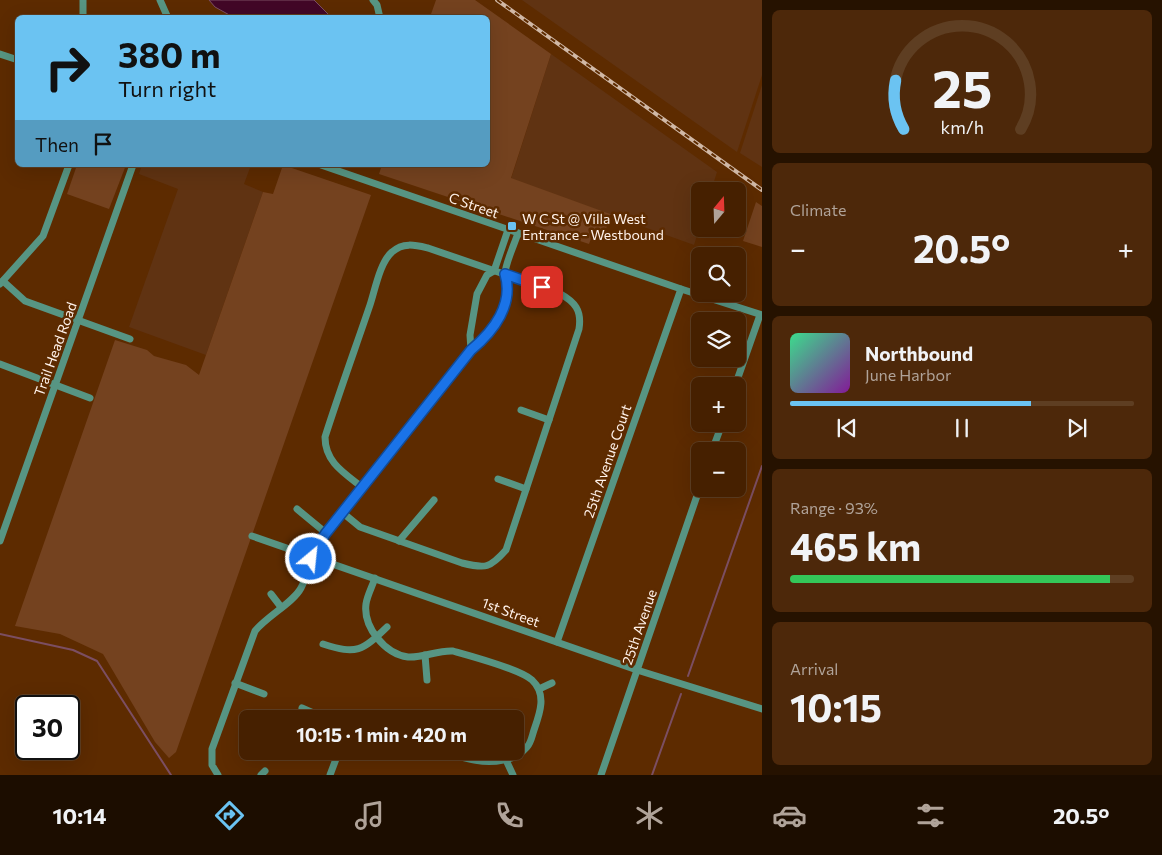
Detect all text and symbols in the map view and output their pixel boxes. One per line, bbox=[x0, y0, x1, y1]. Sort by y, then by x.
text: 380 m bbox=[118, 32, 221, 75]
icon: right bbox=[35, 35, 100, 100]
text: 25 bbox=[932, 55, 992, 119]
text: Turn right bbox=[118, 75, 216, 102]
text: km/h bbox=[940, 116, 984, 138]
icon: arrive bbox=[89, 130, 117, 158]
text: Then bbox=[35, 133, 79, 156]
north arrow bbox=[691, 182, 746, 238]
map controls bbox=[691, 182, 746, 497]
street label: C Street bbox=[447, 189, 502, 222]
text: Climate bbox=[790, 200, 846, 219]
place label: W C St @ Villa West Entrance - Westbound bbox=[522, 210, 664, 243]
marker: W C St @ Villa West Entrance - Westbound bbox=[506, 220, 518, 232]
text: 20.5° bbox=[913, 224, 1010, 271]
text: − bbox=[790, 231, 806, 265]
text: + bbox=[1118, 231, 1134, 265]
button: search bbox=[691, 247, 746, 302]
pin bbox=[521, 266, 563, 308]
icon: arrive bbox=[528, 273, 556, 301]
street label: Trail Head Road bbox=[30, 300, 80, 398]
button: layers bbox=[691, 312, 746, 367]
text: Northbound bbox=[865, 342, 973, 365]
text: June Harbor bbox=[865, 365, 951, 384]
button: + bbox=[691, 377, 746, 432]
street label: 25th Avenue Court bbox=[580, 402, 634, 520]
icon: previous bbox=[833, 414, 861, 442]
icon: pause bbox=[948, 414, 976, 442]
icon: next bbox=[1063, 414, 1091, 442]
button: − bbox=[691, 442, 746, 497]
text: Range · 93% bbox=[790, 498, 878, 517]
text: 465 km bbox=[790, 522, 921, 569]
position arrow bbox=[284, 532, 336, 584]
street label: 25th Avenue bbox=[618, 587, 660, 667]
street label: 1st Street bbox=[480, 594, 542, 630]
text: Arrival bbox=[790, 659, 838, 678]
text: 10:15 bbox=[790, 683, 882, 730]
speed limit sign: 30 bbox=[15, 695, 80, 760]
text: 10:15 · 1 min · 420 m bbox=[296, 723, 467, 746]
icon: directions bbox=[212, 798, 247, 833]
icon: music bbox=[352, 798, 387, 833]
icon: phone bbox=[492, 798, 527, 833]
icon: climate bbox=[632, 798, 667, 833]
icon: car bbox=[772, 798, 807, 833]
icon: filters bbox=[913, 798, 948, 833]
text: 10:14 bbox=[53, 802, 106, 829]
text: 20.5° bbox=[1053, 802, 1109, 829]

